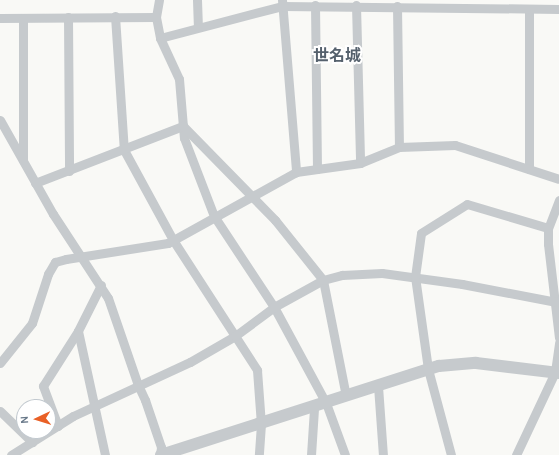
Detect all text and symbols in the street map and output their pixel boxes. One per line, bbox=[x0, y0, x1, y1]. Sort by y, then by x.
district label: 世名城 bbox=[313, 46, 361, 66]
north arrow bbox=[16, 399, 56, 439]
text: N bbox=[18, 415, 31, 424]

